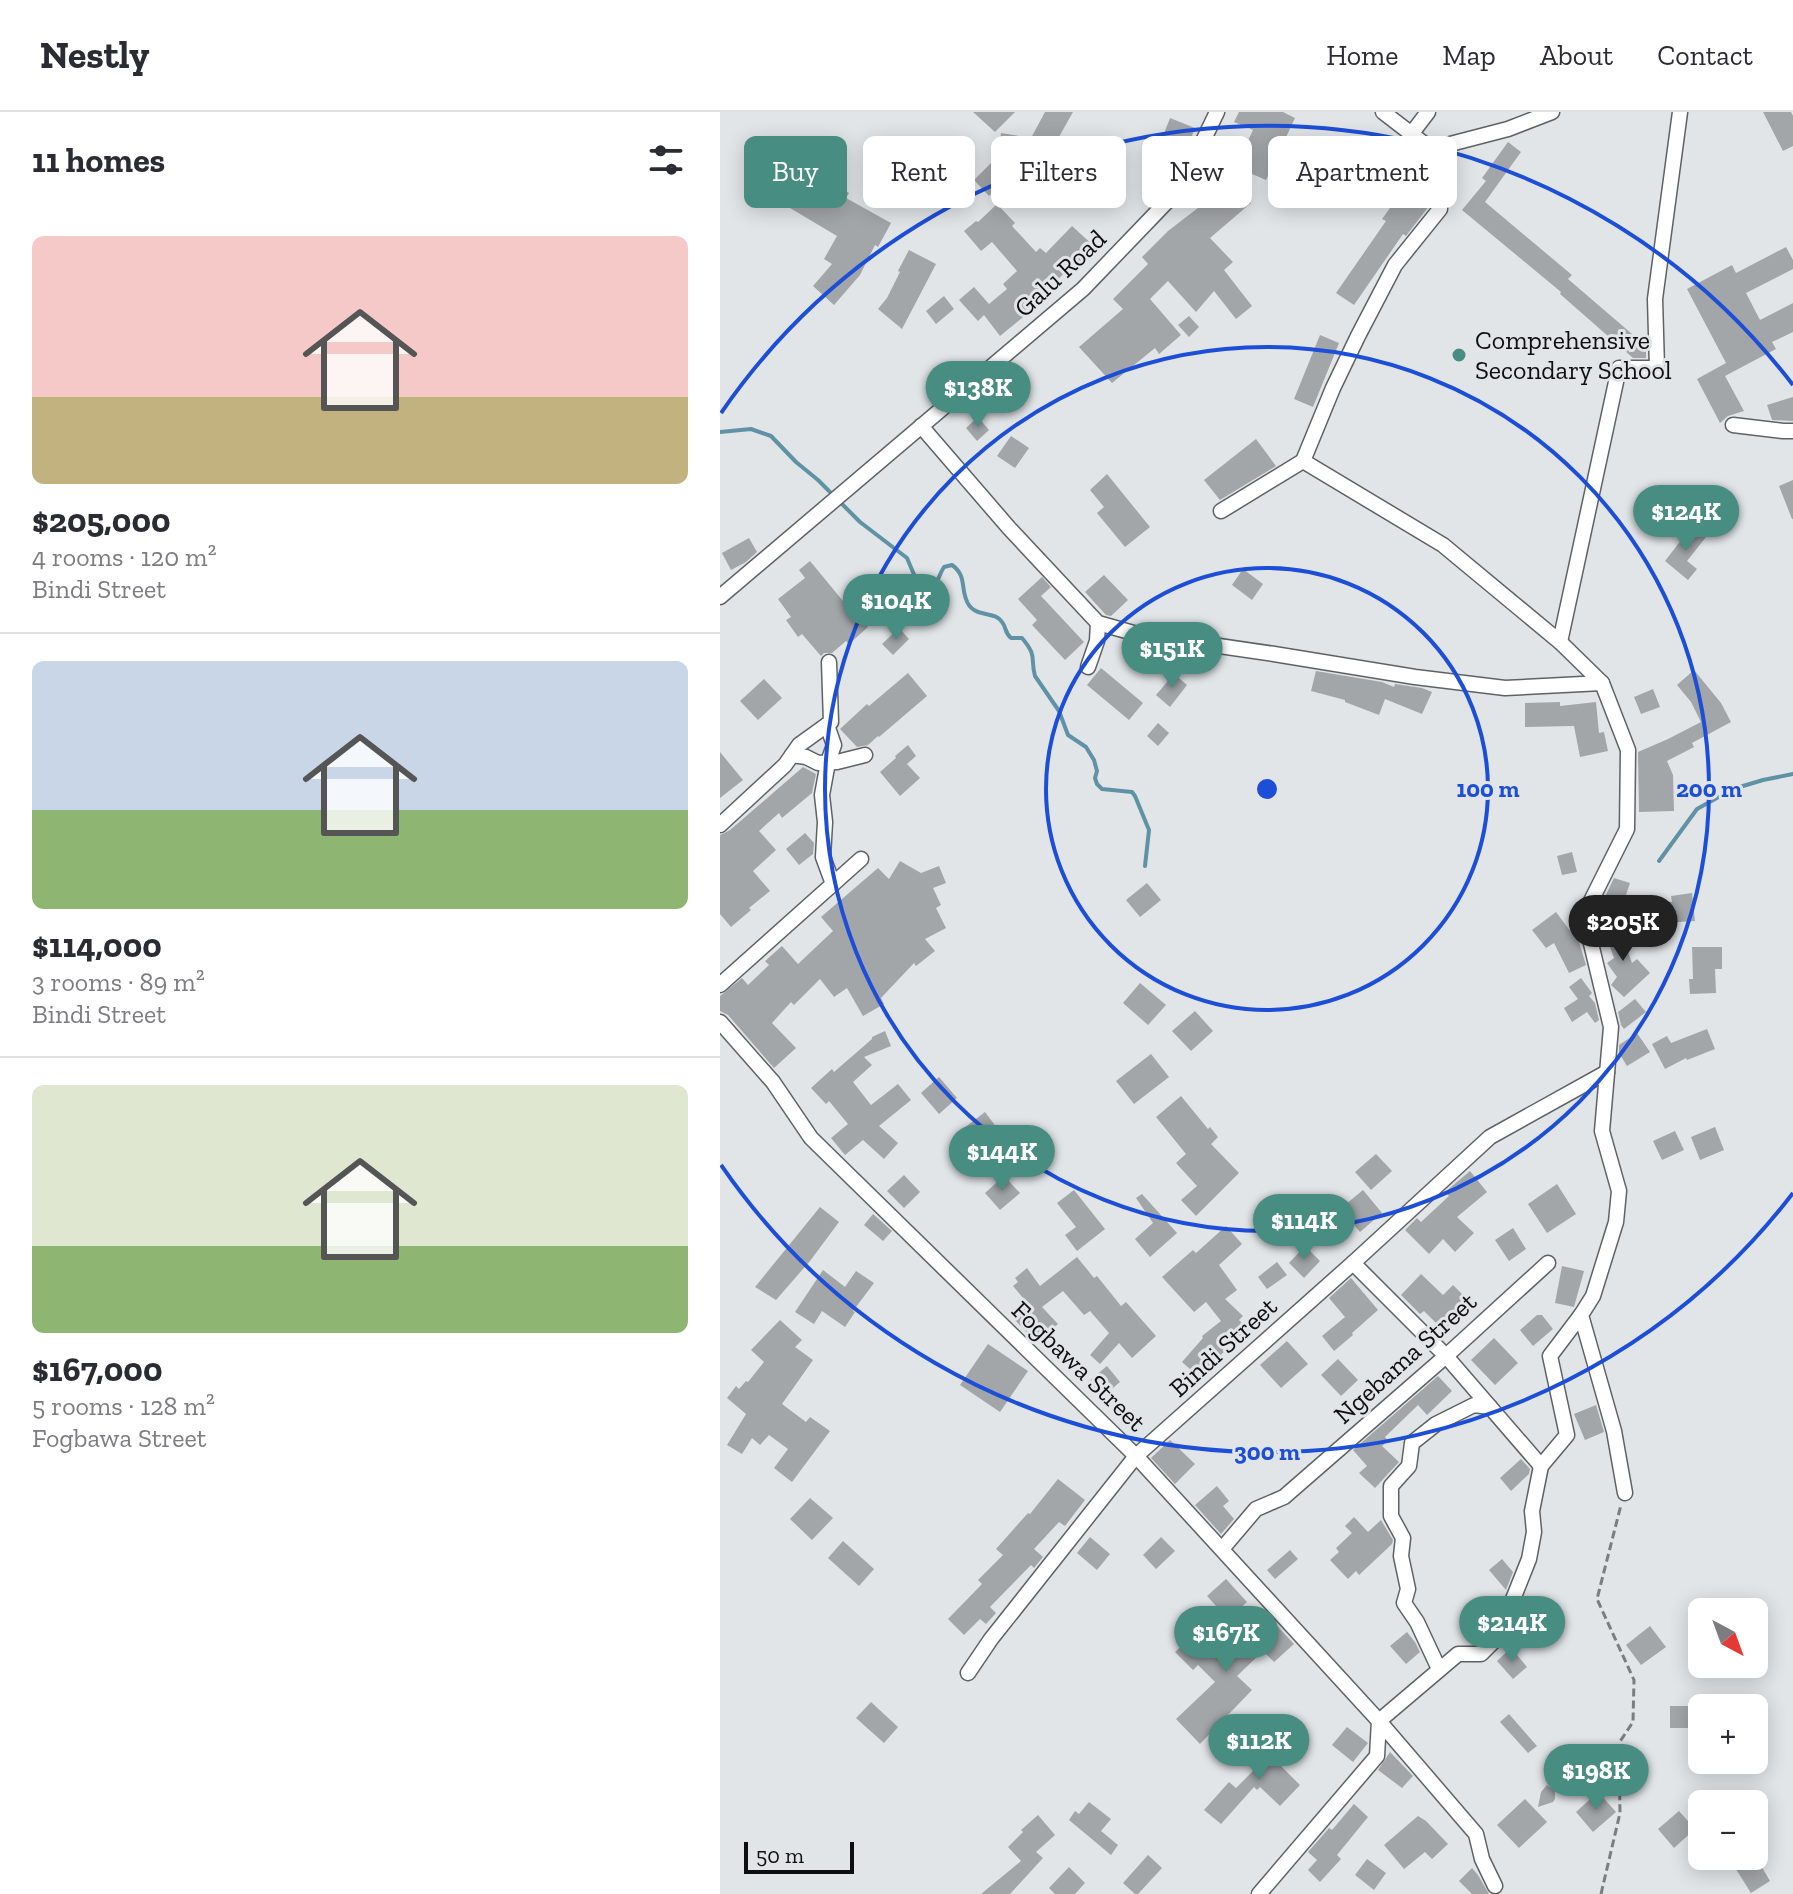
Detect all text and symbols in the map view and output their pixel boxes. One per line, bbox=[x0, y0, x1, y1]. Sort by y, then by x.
text: Nestly bbox=[40, 32, 149, 78]
text: Home bbox=[1326, 39, 1398, 72]
text: Map bbox=[1442, 39, 1496, 72]
text: About bbox=[1540, 39, 1613, 72]
text: Contact bbox=[1657, 39, 1753, 72]
chip: Buy bbox=[744, 136, 847, 208]
chip: Rent bbox=[863, 136, 975, 208]
chip: Filters bbox=[991, 136, 1126, 208]
chip: New bbox=[1142, 136, 1252, 208]
chip: Apartment bbox=[1268, 136, 1457, 208]
icon: filters bbox=[644, 138, 688, 182]
text: 11 homes bbox=[32, 140, 165, 181]
street label: Galu Road bbox=[1007, 222, 1113, 324]
icon: home bbox=[288, 288, 432, 432]
place label: Comprehensive Secondary School bbox=[1475, 324, 1672, 386]
marker: Comprehensive Secondary School bbox=[1450, 346, 1468, 364]
pin: $138K bbox=[922, 361, 1034, 429]
text: $138K bbox=[944, 371, 1012, 403]
pin: $124K bbox=[1630, 485, 1742, 553]
text: $124K bbox=[1651, 495, 1721, 527]
text: $205,000 bbox=[32, 500, 171, 541]
text: 4 rooms · 120 m² bbox=[32, 541, 217, 573]
text: Bindi Street bbox=[32, 573, 166, 605]
pin: $104K bbox=[840, 574, 952, 642]
text: $104K bbox=[861, 584, 931, 616]
pin: $151K bbox=[1116, 622, 1228, 690]
text: $151K bbox=[1140, 632, 1204, 664]
icon: home bbox=[288, 713, 432, 857]
text: 100 m bbox=[1457, 774, 1519, 803]
text: 200 m bbox=[1676, 774, 1742, 803]
centre of rings bbox=[1253, 775, 1281, 803]
pin: $205K bbox=[1567, 895, 1679, 963]
text: $205K bbox=[1587, 905, 1659, 937]
text: $114,000 bbox=[32, 925, 162, 966]
text: 3 rooms · 89 m² bbox=[32, 966, 205, 998]
text: Bindi Street bbox=[32, 998, 166, 1030]
pin: $144K bbox=[946, 1125, 1058, 1193]
text: $144K bbox=[967, 1135, 1037, 1167]
icon: home bbox=[288, 1137, 432, 1281]
pin: $114K bbox=[1248, 1194, 1360, 1262]
text: $114K bbox=[1271, 1204, 1337, 1236]
street label: Ngebama Street bbox=[1327, 1285, 1483, 1430]
street label: Bindi Street bbox=[1163, 1290, 1284, 1404]
street label: Fogbawa Street bbox=[1005, 1294, 1153, 1438]
text: $167,000 bbox=[32, 1349, 163, 1390]
text: 5 rooms · 128 m² bbox=[32, 1390, 215, 1422]
text: Fogbawa Street bbox=[32, 1422, 206, 1454]
text: 300 m bbox=[1234, 1437, 1300, 1466]
pin: $214K bbox=[1456, 1596, 1568, 1664]
north arrow bbox=[1688, 1598, 1768, 1678]
map controls bbox=[1688, 1598, 1768, 1870]
pin: $167K bbox=[1170, 1606, 1282, 1674]
text: $214K bbox=[1477, 1606, 1547, 1638]
text: $167K bbox=[1192, 1616, 1260, 1648]
button: + bbox=[1688, 1694, 1768, 1774]
pin: $112K bbox=[1203, 1714, 1315, 1782]
text: $112K bbox=[1226, 1724, 1292, 1756]
pin: $198K bbox=[1540, 1744, 1652, 1812]
text: $198K bbox=[1562, 1754, 1630, 1786]
button: − bbox=[1688, 1790, 1768, 1870]
scale bar bbox=[744, 1838, 854, 1874]
text: 50 m bbox=[756, 1842, 804, 1869]

